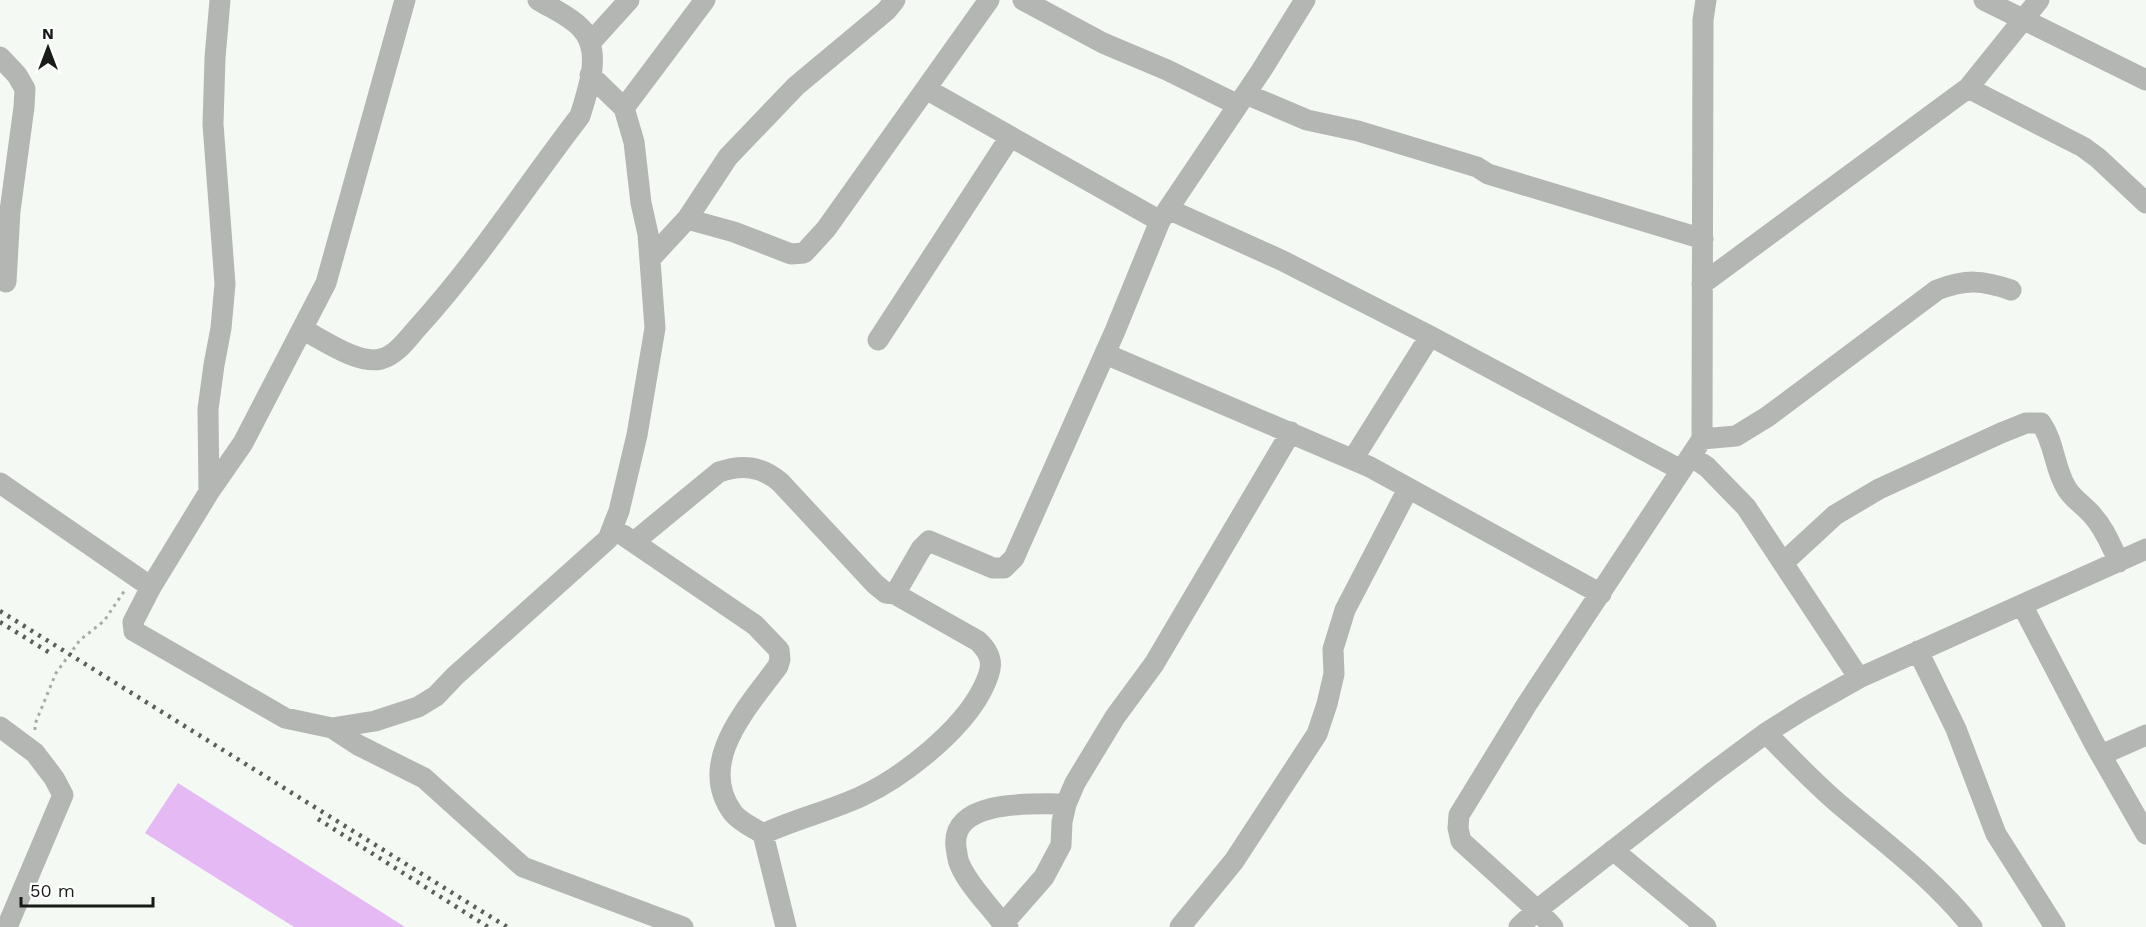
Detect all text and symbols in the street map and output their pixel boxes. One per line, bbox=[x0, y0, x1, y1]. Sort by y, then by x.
north arrow bbox=[18, 18, 78, 78]
text: N bbox=[42, 24, 54, 43]
scale bar bbox=[21, 870, 153, 908]
text: 50 m bbox=[30, 880, 75, 901]

